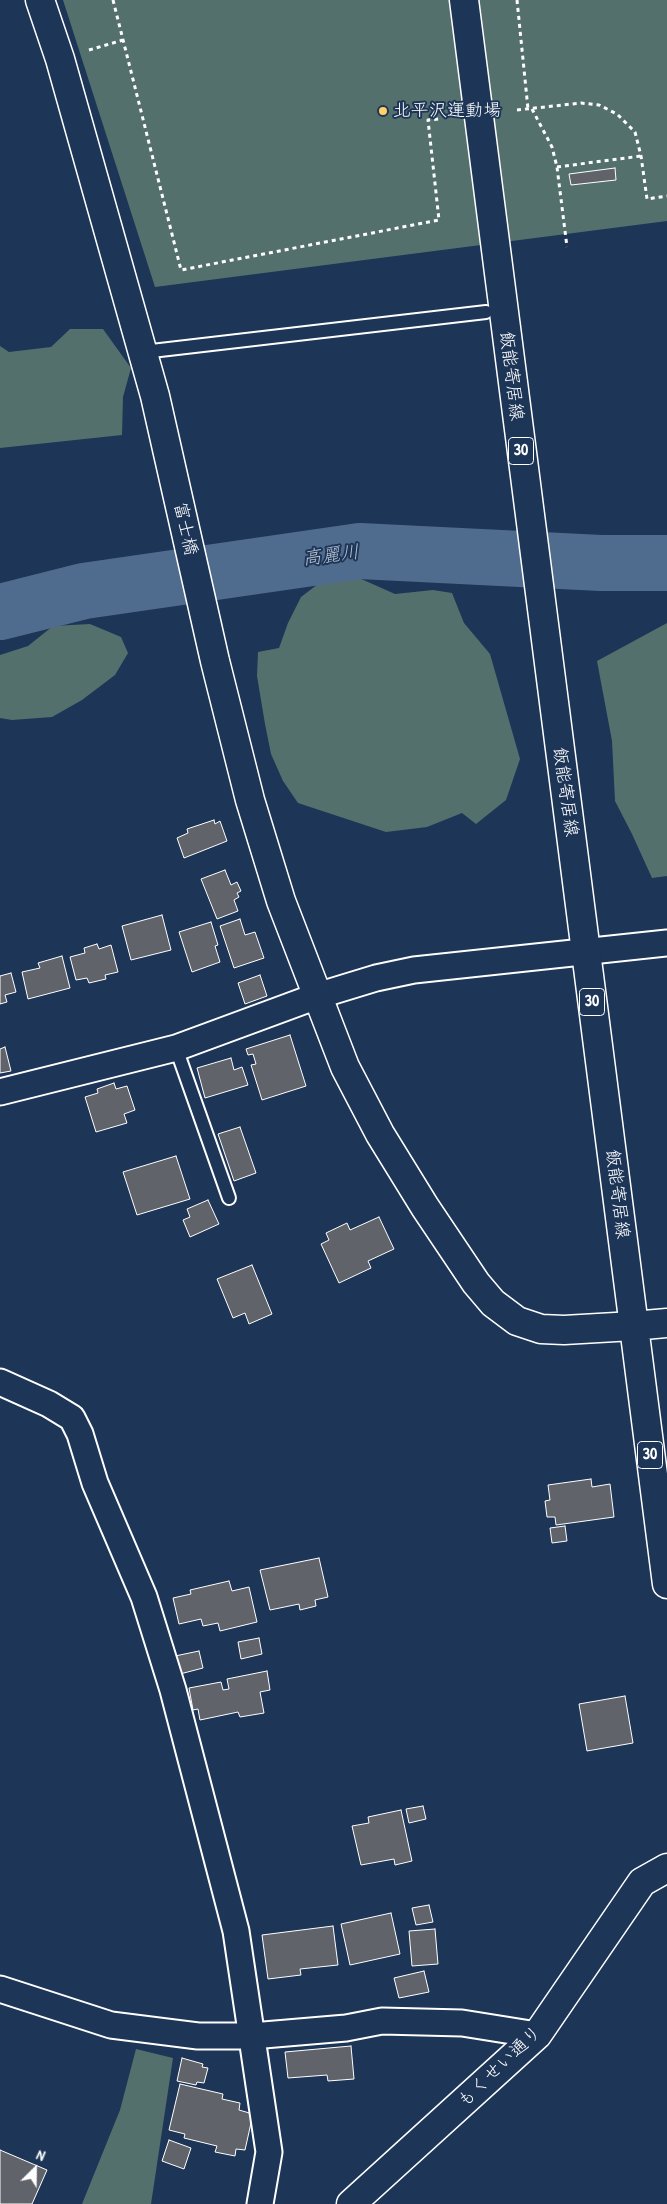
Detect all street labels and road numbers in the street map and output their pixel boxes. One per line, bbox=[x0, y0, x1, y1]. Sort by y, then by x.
street label: 飯能寄居線 bbox=[495, 330, 527, 422]
road number: 30 bbox=[508, 438, 534, 464]
street label: 富士橋 bbox=[168, 500, 202, 558]
street label: 飯能寄居線 bbox=[548, 746, 582, 838]
road number: 30 bbox=[580, 989, 604, 1016]
street label: 飯能寄居線 bbox=[601, 1148, 633, 1240]
road number: 30 bbox=[638, 1442, 662, 1468]
street label: もくせい通り bbox=[454, 2022, 546, 2112]

